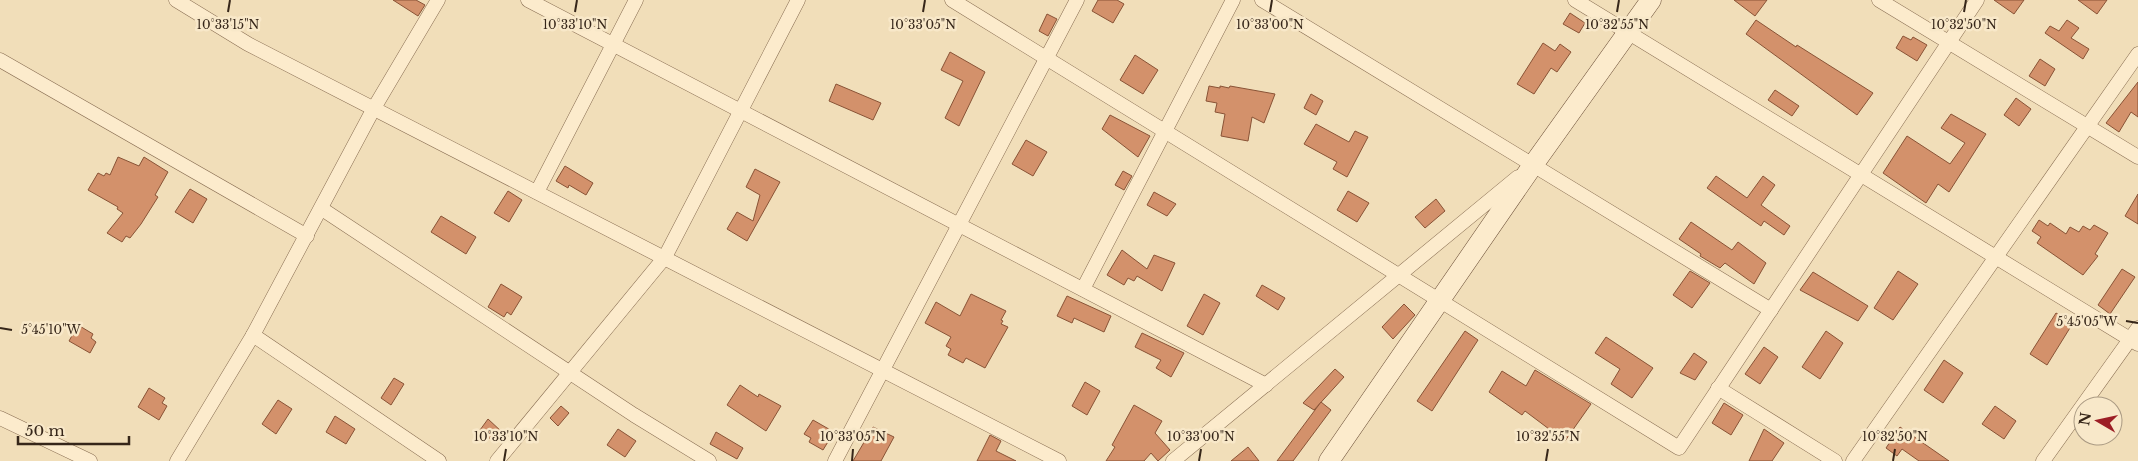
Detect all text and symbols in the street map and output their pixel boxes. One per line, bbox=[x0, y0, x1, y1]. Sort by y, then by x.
text: 10°33'15"N bbox=[197, 17, 260, 32]
text: 10°33'10"N bbox=[543, 17, 607, 32]
text: 10°33'05"N bbox=[890, 17, 956, 32]
text: 10°33'00"N bbox=[1236, 17, 1304, 32]
text: 10°32'55"N bbox=[1585, 17, 1649, 32]
text: 10°32'50"N bbox=[1931, 17, 1997, 32]
text: 5°45'05"W bbox=[2057, 314, 2118, 329]
text: 5°45'10"W bbox=[21, 322, 82, 337]
north arrow bbox=[2073, 396, 2123, 446]
text: N bbox=[2075, 411, 2095, 427]
scale bar bbox=[18, 414, 129, 446]
text: 50 m bbox=[25, 421, 65, 440]
text: 10°33'10"N bbox=[474, 429, 538, 444]
text: 10°33'05"N bbox=[820, 429, 886, 444]
text: 10°33'00"N bbox=[1167, 429, 1235, 444]
text: 10°32'55"N bbox=[1516, 429, 1580, 444]
text: 10°32'50"N bbox=[1862, 429, 1928, 444]

